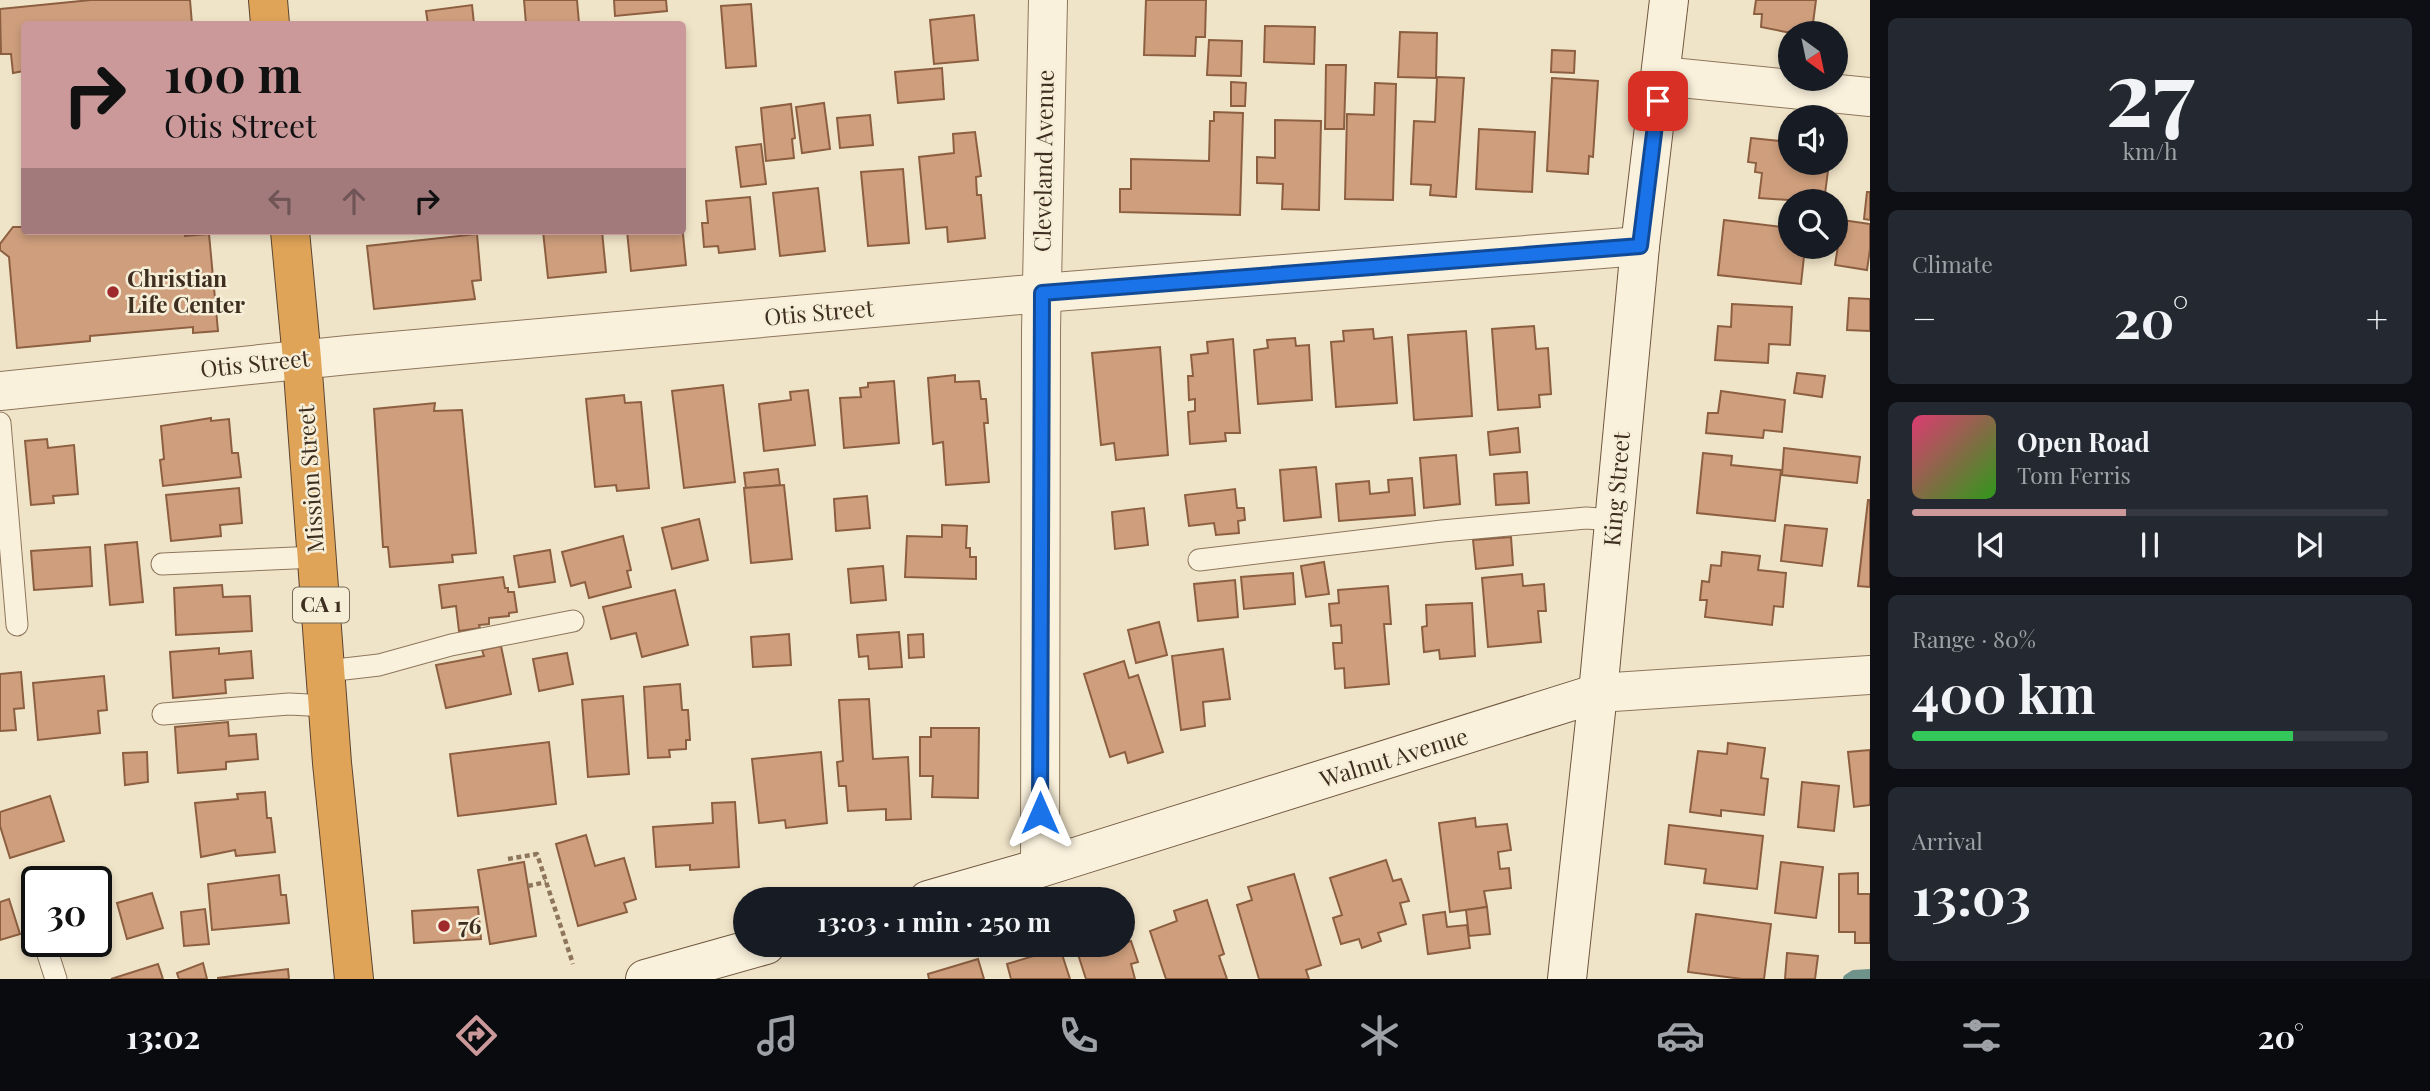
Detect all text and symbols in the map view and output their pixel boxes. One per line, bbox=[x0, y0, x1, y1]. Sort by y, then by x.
north arrow bbox=[1778, 21, 1848, 91]
map controls bbox=[1778, 21, 1848, 259]
text: 27 bbox=[2106, 29, 2195, 150]
text: 100 m bbox=[164, 40, 302, 105]
icon: right bbox=[49, 49, 140, 140]
street label: Cleveland Avenue bbox=[1025, 70, 1060, 252]
pin bbox=[1628, 71, 1688, 131]
icon: arrive bbox=[1639, 82, 1677, 120]
text: Otis Street bbox=[164, 103, 317, 146]
button: sound bbox=[1778, 105, 1848, 175]
text: km/h bbox=[2122, 135, 2178, 166]
icon: left bbox=[262, 182, 300, 220]
icon: ahead bbox=[335, 182, 373, 220]
icon: right bbox=[408, 182, 446, 220]
button: search bbox=[1778, 189, 1848, 259]
text: Climate bbox=[1912, 248, 1993, 279]
place label: Christian Life Center bbox=[127, 262, 245, 319]
text: 20° bbox=[2114, 283, 2189, 352]
marker: Christian Life Center bbox=[105, 284, 121, 300]
street label: Otis Street bbox=[763, 291, 876, 332]
text: − bbox=[1912, 292, 1937, 343]
text: + bbox=[2366, 292, 2388, 343]
street label: Otis Street bbox=[199, 341, 312, 384]
street label: Mission Street bbox=[289, 403, 330, 554]
text: Open Road bbox=[2017, 424, 2150, 459]
street label: King Street bbox=[1595, 429, 1636, 547]
text: Tom Ferris bbox=[2017, 459, 2131, 490]
icon: previous bbox=[1972, 526, 2010, 564]
icon: pause bbox=[2131, 526, 2169, 564]
icon: next bbox=[2290, 526, 2328, 564]
road number: CA 1 bbox=[293, 588, 349, 622]
text: Range · 80% bbox=[1912, 623, 2036, 654]
text: 400 km bbox=[1912, 658, 2096, 727]
street label: Walnut Avenue bbox=[1315, 719, 1471, 794]
position arrow bbox=[1003, 776, 1077, 850]
text: Arrival bbox=[1912, 825, 1983, 856]
text: 13:03 bbox=[1912, 860, 2031, 929]
speed limit sign: 30 bbox=[21, 866, 112, 957]
text: 13:03 · 1 min · 250 m bbox=[817, 904, 1051, 939]
place label: 76 bbox=[458, 909, 481, 940]
marker: 76 bbox=[436, 918, 452, 934]
icon: directions bbox=[452, 1011, 501, 1060]
icon: music bbox=[753, 1011, 802, 1060]
icon: phone bbox=[1054, 1011, 1103, 1060]
icon: climate bbox=[1355, 1011, 1404, 1060]
icon: car bbox=[1656, 1011, 1705, 1060]
icon: filters bbox=[1957, 1011, 2006, 1060]
text: 13:02 bbox=[126, 1014, 200, 1057]
text: 20° bbox=[2258, 1014, 2304, 1057]

